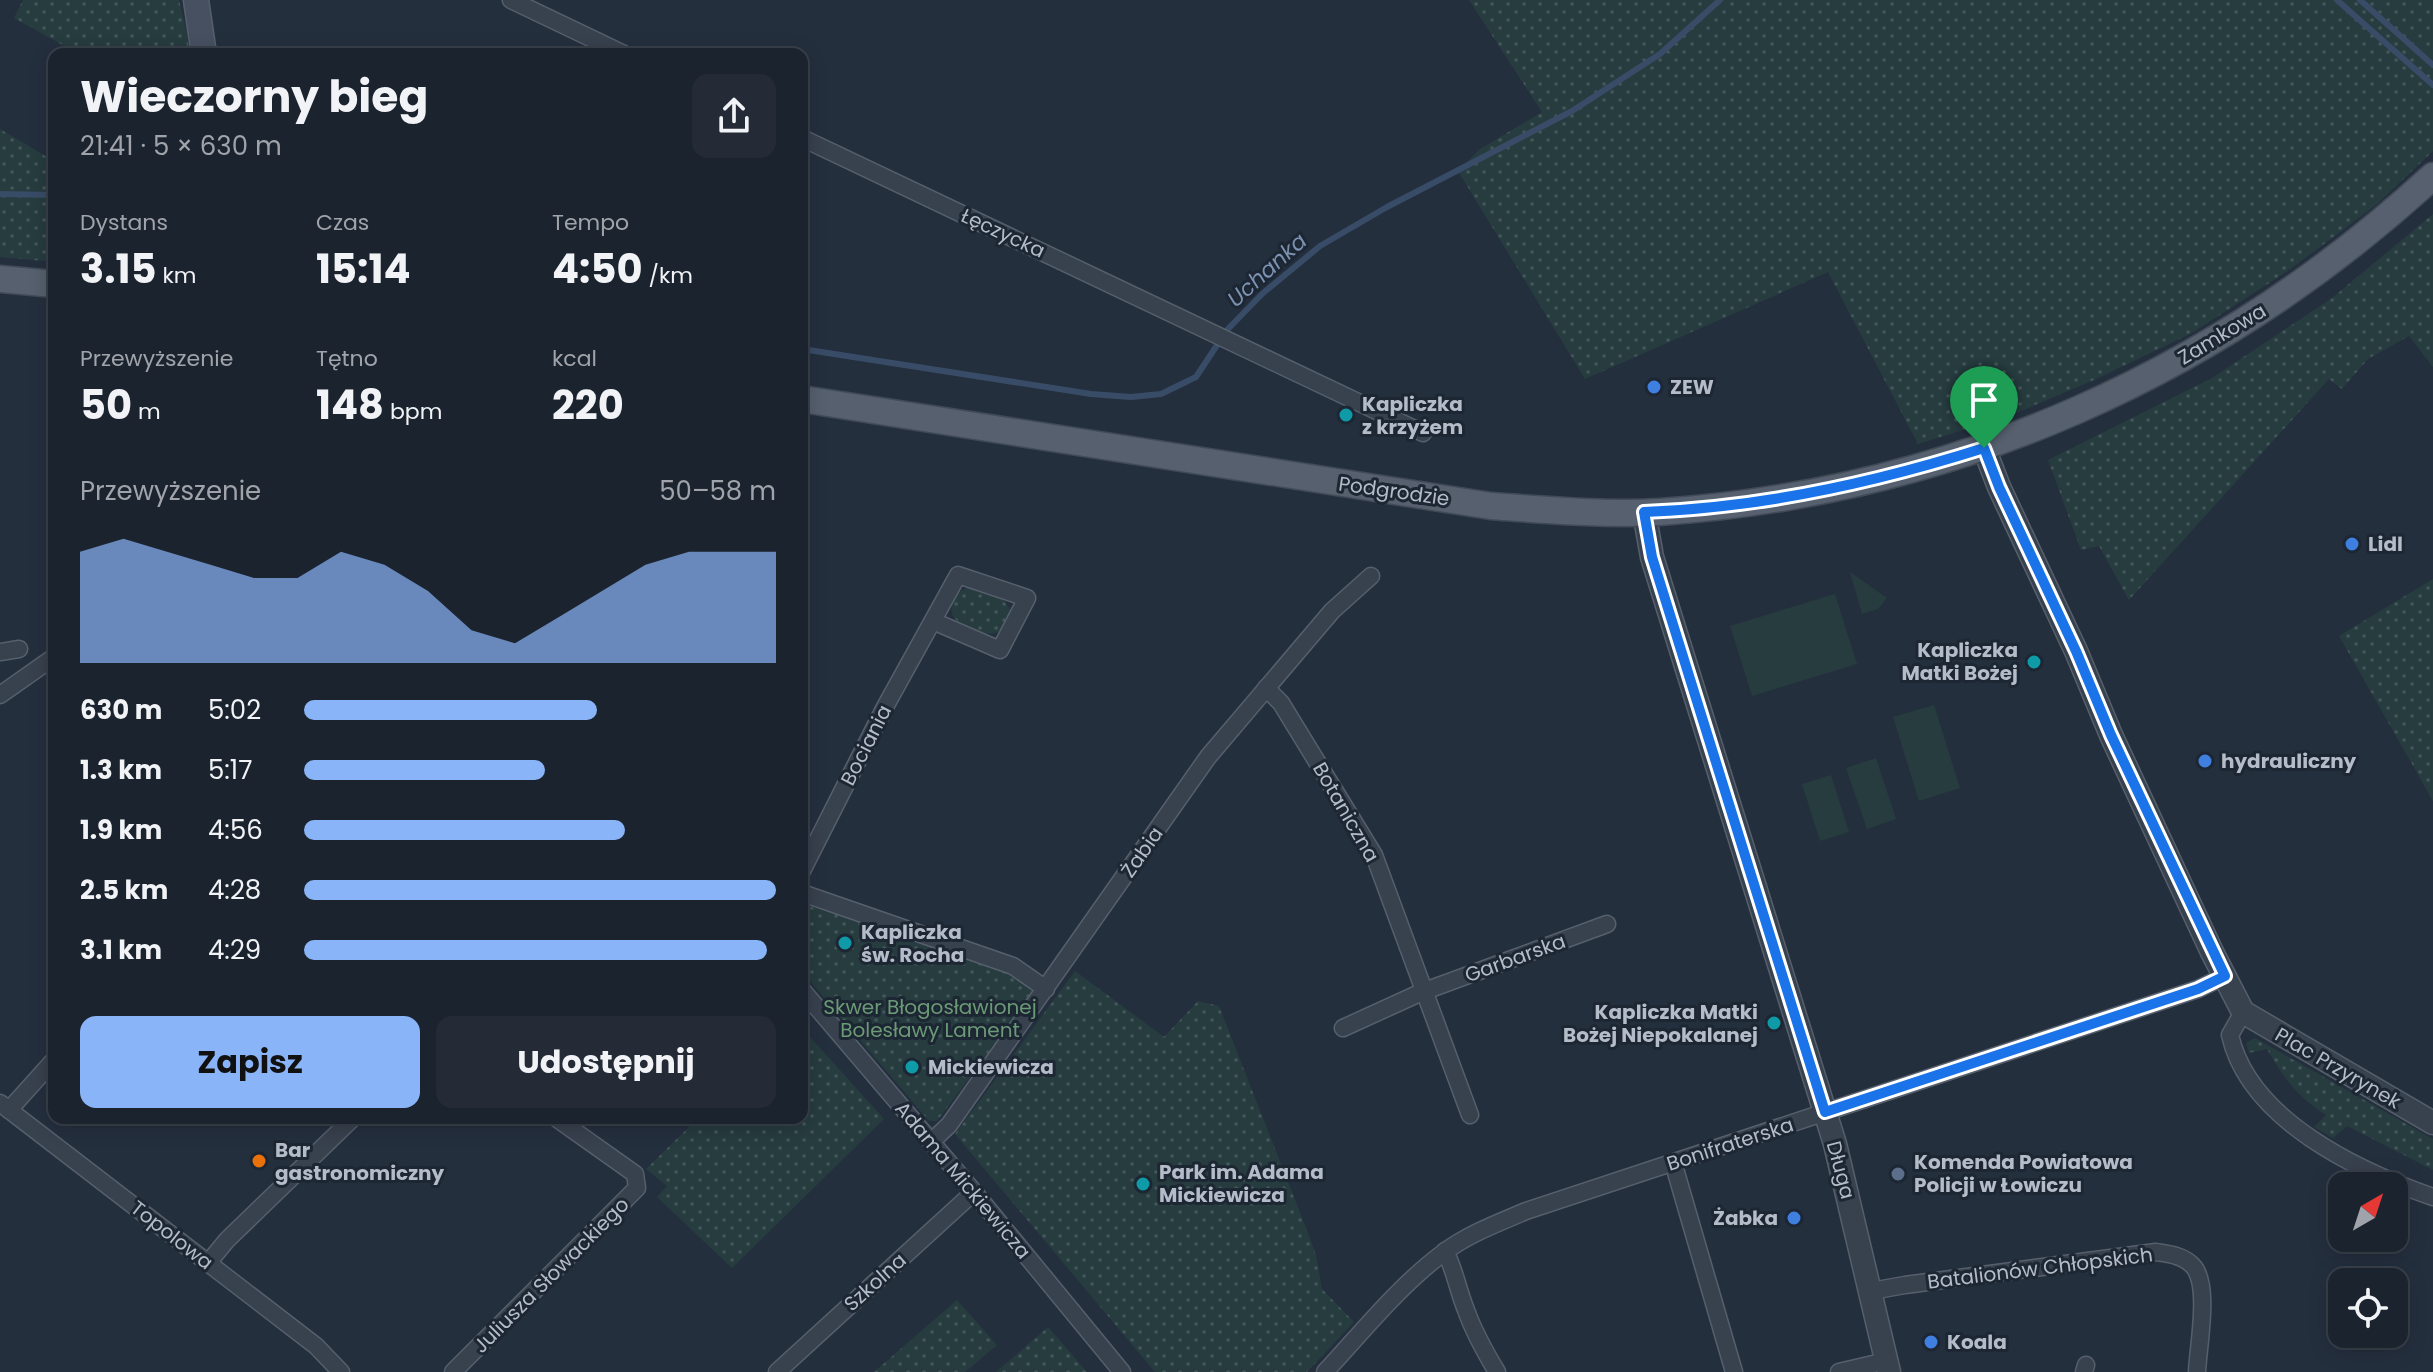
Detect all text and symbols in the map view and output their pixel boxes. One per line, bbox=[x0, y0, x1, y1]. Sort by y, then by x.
text: Wieczorny bieg bbox=[80, 66, 428, 127]
button: share bbox=[692, 74, 776, 158]
text: 21:41 · 5 × 630 m bbox=[80, 128, 282, 164]
street label: Łęczycka bbox=[956, 201, 1050, 265]
text: Dystans bbox=[80, 207, 168, 238]
text: Czas bbox=[316, 207, 369, 238]
text: Tempo bbox=[552, 207, 629, 238]
water label: Uchanka bbox=[1220, 226, 1314, 314]
text: 3.15 bbox=[80, 241, 157, 297]
text: 15:14 bbox=[316, 241, 411, 297]
text: 4:50 bbox=[552, 241, 643, 297]
text: km bbox=[157, 260, 196, 291]
text: /km bbox=[643, 260, 693, 291]
street label: Zamkowa bbox=[2173, 297, 2271, 371]
text: Przewyższenie bbox=[80, 343, 233, 374]
text: Tętno bbox=[316, 343, 378, 374]
text: kcal bbox=[552, 343, 597, 374]
pin bbox=[1950, 366, 2018, 448]
place label: ZEW bbox=[1670, 373, 1714, 401]
text: 50 bbox=[80, 377, 132, 433]
text: 148 bbox=[316, 377, 384, 433]
text: 220 bbox=[552, 377, 624, 433]
marker: ZEW bbox=[1645, 378, 1663, 396]
icon: arrive bbox=[1962, 378, 2006, 422]
place label: Kapliczka z krzyżem bbox=[1362, 390, 1463, 441]
text: m bbox=[132, 396, 161, 427]
text: bpm bbox=[384, 396, 442, 427]
marker: Kapliczka z krzyżem bbox=[1337, 406, 1355, 424]
street label: Podgrodzie bbox=[1337, 469, 1451, 513]
text: Przewyższenie bbox=[80, 473, 261, 509]
text: 50–58 m bbox=[659, 473, 776, 509]
place label: Lidl bbox=[2368, 530, 2403, 558]
marker: Lidl bbox=[2343, 535, 2361, 553]
place label: Kapliczka Matki Bożej bbox=[1901, 636, 2018, 687]
marker: Kapliczka Matki Bożej bbox=[2025, 653, 2043, 671]
text: 630 m bbox=[80, 692, 162, 728]
text: 5:02 bbox=[208, 692, 261, 728]
street label: Bociania bbox=[834, 700, 898, 790]
place label: hydrauliczny bbox=[2221, 747, 2357, 775]
text: 1.3 km bbox=[80, 752, 162, 788]
text: 5:17 bbox=[208, 752, 252, 788]
marker: hydrauliczny bbox=[2196, 752, 2214, 770]
street label: Botaniczna bbox=[1306, 757, 1386, 867]
text: 1.9 km bbox=[80, 812, 162, 848]
text: 4:56 bbox=[208, 812, 263, 848]
street label: Żabia bbox=[1114, 821, 1170, 883]
text: 2.5 km bbox=[80, 872, 168, 908]
text: 4:28 bbox=[208, 872, 261, 908]
place label: Kapliczka św. Rocha bbox=[861, 918, 964, 969]
street label: Garbarska bbox=[1461, 927, 1569, 989]
text: 3.1 km bbox=[80, 932, 162, 968]
text: 4:29 bbox=[208, 932, 261, 968]
marker: Kapliczka św. Rocha bbox=[836, 934, 854, 952]
park label: Skwer Błogosławionej Bolesławy Lament bbox=[823, 993, 1037, 1044]
place label: Kapliczka Matki Bożej Niepokalanej bbox=[1563, 998, 1758, 1049]
marker: Kapliczka Matki Bożej Niepokalanej bbox=[1765, 1014, 1783, 1032]
button: Zapisz bbox=[80, 1016, 420, 1108]
button: Udostępnij bbox=[436, 1016, 776, 1108]
street label: Plac Przyrynek bbox=[2270, 1021, 2407, 1116]
place label: Mickiewicza bbox=[928, 1053, 1054, 1081]
marker: Mickiewicza bbox=[903, 1058, 921, 1076]
street label: Adama Mickiewicza bbox=[889, 1095, 1037, 1265]
street label: Bonifraterska bbox=[1663, 1110, 1797, 1178]
place label: Bar gastronomiczny bbox=[275, 1136, 445, 1187]
street label: Długa bbox=[1820, 1138, 1862, 1202]
place label: Komenda Powiatowa Policji w Łowiczu bbox=[1914, 1148, 2133, 1199]
marker: Bar gastronomiczny bbox=[250, 1152, 268, 1170]
place label: Park im. Adama Mickiewicza bbox=[1159, 1158, 1324, 1209]
marker: Komenda Powiatowa Policji w Łowiczu bbox=[1889, 1165, 1907, 1183]
north arrow bbox=[2328, 1172, 2408, 1252]
map controls bbox=[2328, 1172, 2408, 1348]
marker: Park im. Adama Mickiewicza bbox=[1134, 1175, 1152, 1193]
street label: Juliusza Słowackiego bbox=[467, 1191, 635, 1359]
street label: Topolowa bbox=[125, 1194, 219, 1276]
place label: Żabka bbox=[1713, 1204, 1778, 1232]
marker: Żabka bbox=[1785, 1209, 1803, 1227]
street label: Batalionów Chłopskich bbox=[1926, 1240, 2154, 1296]
street label: Szkolna bbox=[838, 1246, 912, 1318]
button: locate bbox=[2328, 1268, 2408, 1348]
place label: Koala bbox=[1947, 1328, 2007, 1356]
marker: Koala bbox=[1922, 1333, 1940, 1351]

